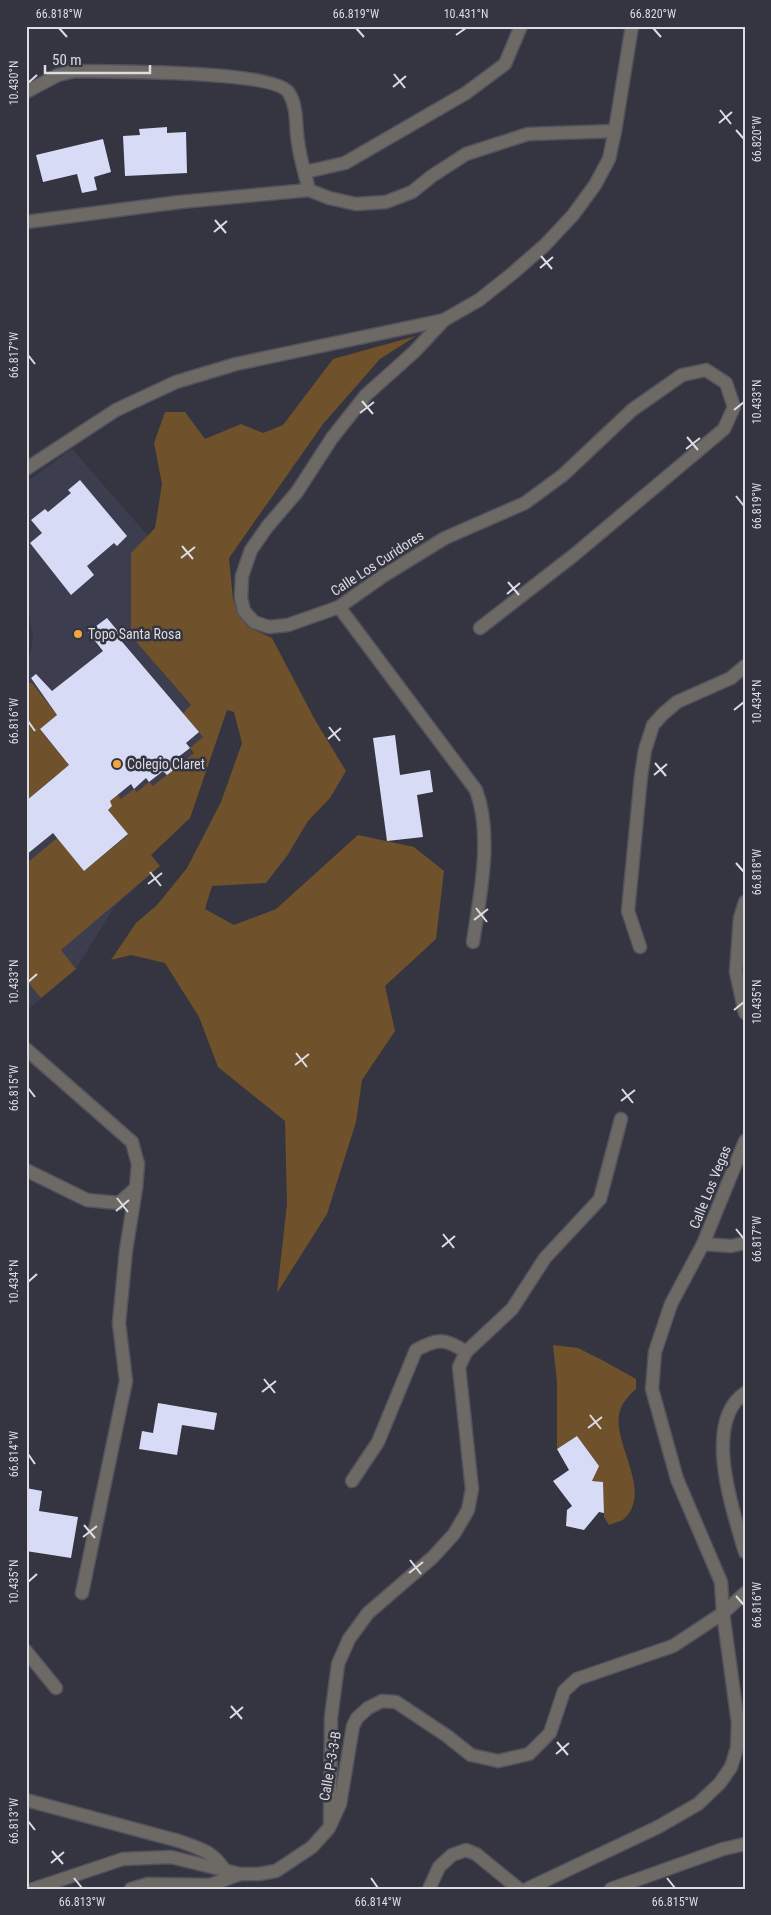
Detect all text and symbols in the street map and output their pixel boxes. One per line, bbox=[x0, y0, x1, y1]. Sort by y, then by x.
text: 66.818°W bbox=[36, 7, 82, 21]
text: 66.819°W bbox=[333, 7, 379, 21]
text: 10.431°N bbox=[444, 7, 488, 21]
text: 66.820°W bbox=[630, 7, 676, 21]
scale bar bbox=[45, 42, 150, 74]
text: 50 m bbox=[52, 51, 82, 69]
text: 10.430°N bbox=[7, 61, 21, 105]
text: 66.820°W bbox=[750, 116, 764, 162]
text: 66.817°W bbox=[7, 332, 21, 378]
text: 10.433°N bbox=[750, 380, 764, 424]
text: 66.819°W bbox=[750, 483, 764, 529]
street label: Calle Los Curidores bbox=[328, 527, 426, 599]
place label: Topo Santa Rosa bbox=[88, 626, 181, 642]
marker: Topo Santa Rosa bbox=[72, 628, 84, 640]
text: 10.434°N bbox=[750, 680, 764, 724]
text: 66.816°W bbox=[7, 698, 21, 744]
place label: Colegio Claret bbox=[127, 756, 205, 772]
marker: Colegio Claret bbox=[111, 758, 123, 770]
text: 66.818°W bbox=[750, 849, 764, 895]
text: 10.433°N bbox=[7, 960, 21, 1004]
text: 10.435°N bbox=[750, 980, 764, 1024]
text: 66.815°W bbox=[7, 1065, 21, 1111]
street label: Calle Los Vegas bbox=[686, 1143, 734, 1231]
text: 66.817°W bbox=[750, 1216, 764, 1262]
text: 10.434°N bbox=[7, 1260, 21, 1304]
text: 66.814°W bbox=[7, 1431, 21, 1477]
text: 10.435°N bbox=[7, 1560, 21, 1604]
text: 66.816°W bbox=[750, 1582, 764, 1628]
street label: Calle P-3-3-B bbox=[316, 1730, 344, 1802]
text: 66.813°W bbox=[7, 1798, 21, 1844]
text: 66.813°W bbox=[59, 1895, 105, 1909]
text: 66.814°W bbox=[355, 1895, 401, 1909]
text: 66.815°W bbox=[652, 1895, 698, 1909]

